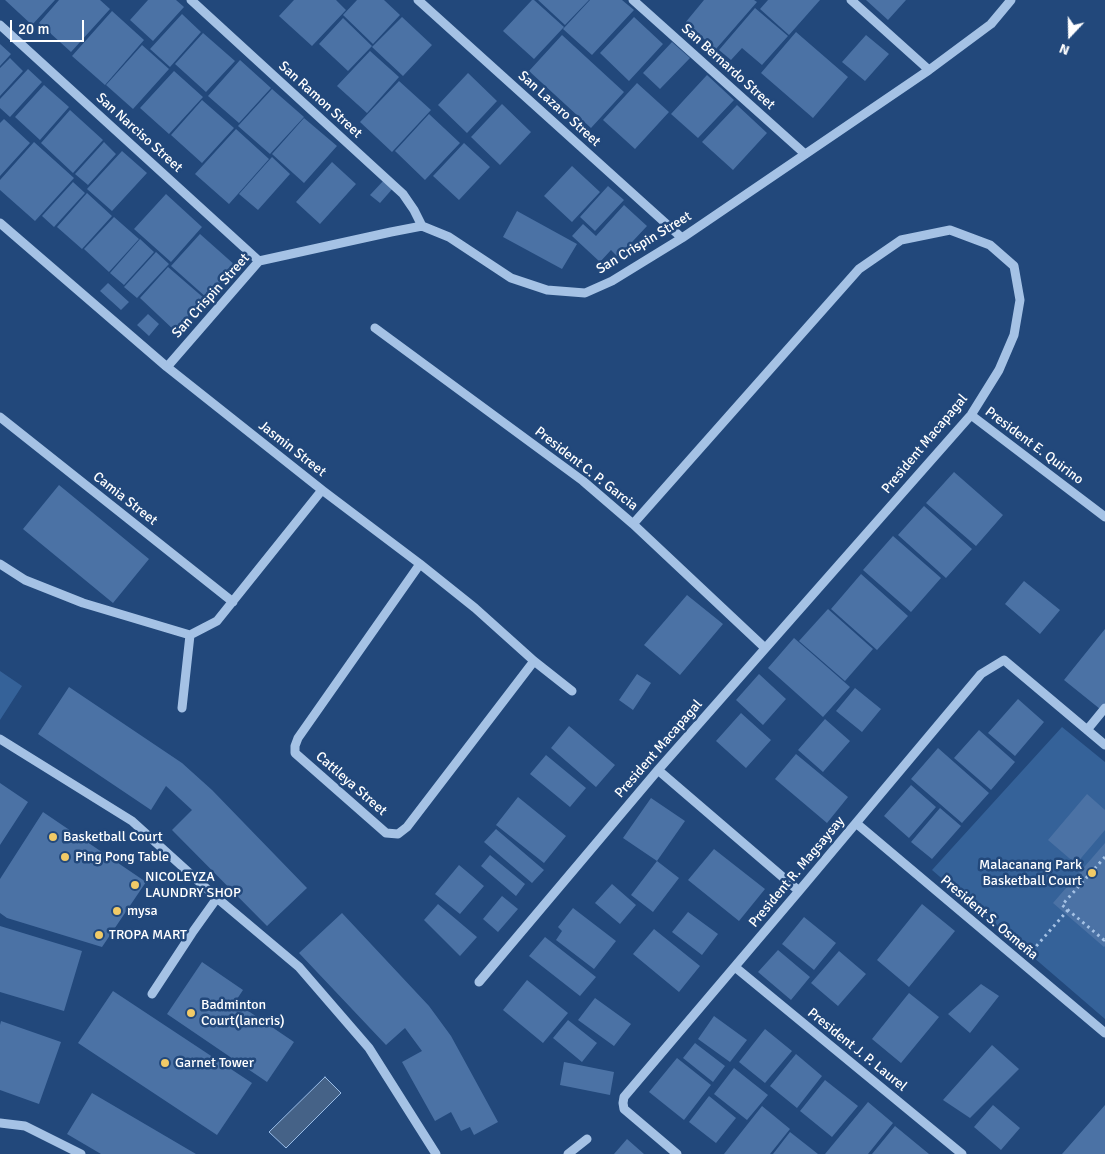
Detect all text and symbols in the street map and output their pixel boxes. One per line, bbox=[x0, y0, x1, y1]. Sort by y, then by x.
scale bar bbox=[12, 10, 86, 42]
north arrow bbox=[1045, 10, 1095, 60]
text: 20 m bbox=[18, 20, 49, 38]
street label: San Bernardo Street bbox=[678, 21, 778, 113]
text: N bbox=[1057, 40, 1072, 59]
street label: San Ramon Street bbox=[275, 58, 365, 142]
street label: San Lazaro Street bbox=[514, 68, 604, 150]
street label: San Narciso Street bbox=[92, 90, 186, 176]
street label: San Crispin Street bbox=[593, 208, 695, 278]
street label: San Crispin Street bbox=[169, 250, 253, 342]
street label: President Macapagal bbox=[878, 391, 972, 497]
street label: President E. Quirino bbox=[981, 404, 1087, 488]
street label: Jasmin Street bbox=[255, 417, 329, 481]
street label: President C. P. Garcia bbox=[531, 424, 641, 514]
street label: Camia Street bbox=[89, 469, 161, 529]
street label: President Macapagal bbox=[612, 696, 706, 802]
street label: Cattleya Street bbox=[312, 748, 390, 820]
street label: President R. Magsaysay bbox=[746, 813, 848, 931]
place label: Basketball Court bbox=[63, 829, 163, 845]
marker: Basketball Court bbox=[47, 831, 59, 843]
place label: Ping Pong Table bbox=[75, 849, 169, 865]
marker: Ping Pong Table bbox=[59, 851, 71, 863]
place label: Malacanang Park Basketball Court bbox=[979, 857, 1082, 890]
marker: Malacanang Park Basketball Court bbox=[1086, 867, 1098, 879]
place label: NICOLEYZA LAUNDRY SHOP bbox=[145, 869, 241, 902]
street label: President S. Osmeña bbox=[937, 872, 1041, 964]
marker: NICOLEYZA LAUNDRY SHOP bbox=[129, 879, 141, 891]
place label: mysa bbox=[127, 903, 158, 919]
marker: mysa bbox=[111, 905, 123, 917]
place label: TROPA MART bbox=[109, 927, 187, 943]
marker: TROPA MART bbox=[93, 929, 105, 941]
place label: Badminton Court(lancris) bbox=[201, 997, 285, 1030]
street label: President J. P. Laurel bbox=[804, 1005, 910, 1095]
marker: Badminton Court(lancris) bbox=[185, 1007, 197, 1019]
place label: Garnet Tower bbox=[175, 1055, 254, 1071]
marker: Garnet Tower bbox=[159, 1057, 171, 1069]

